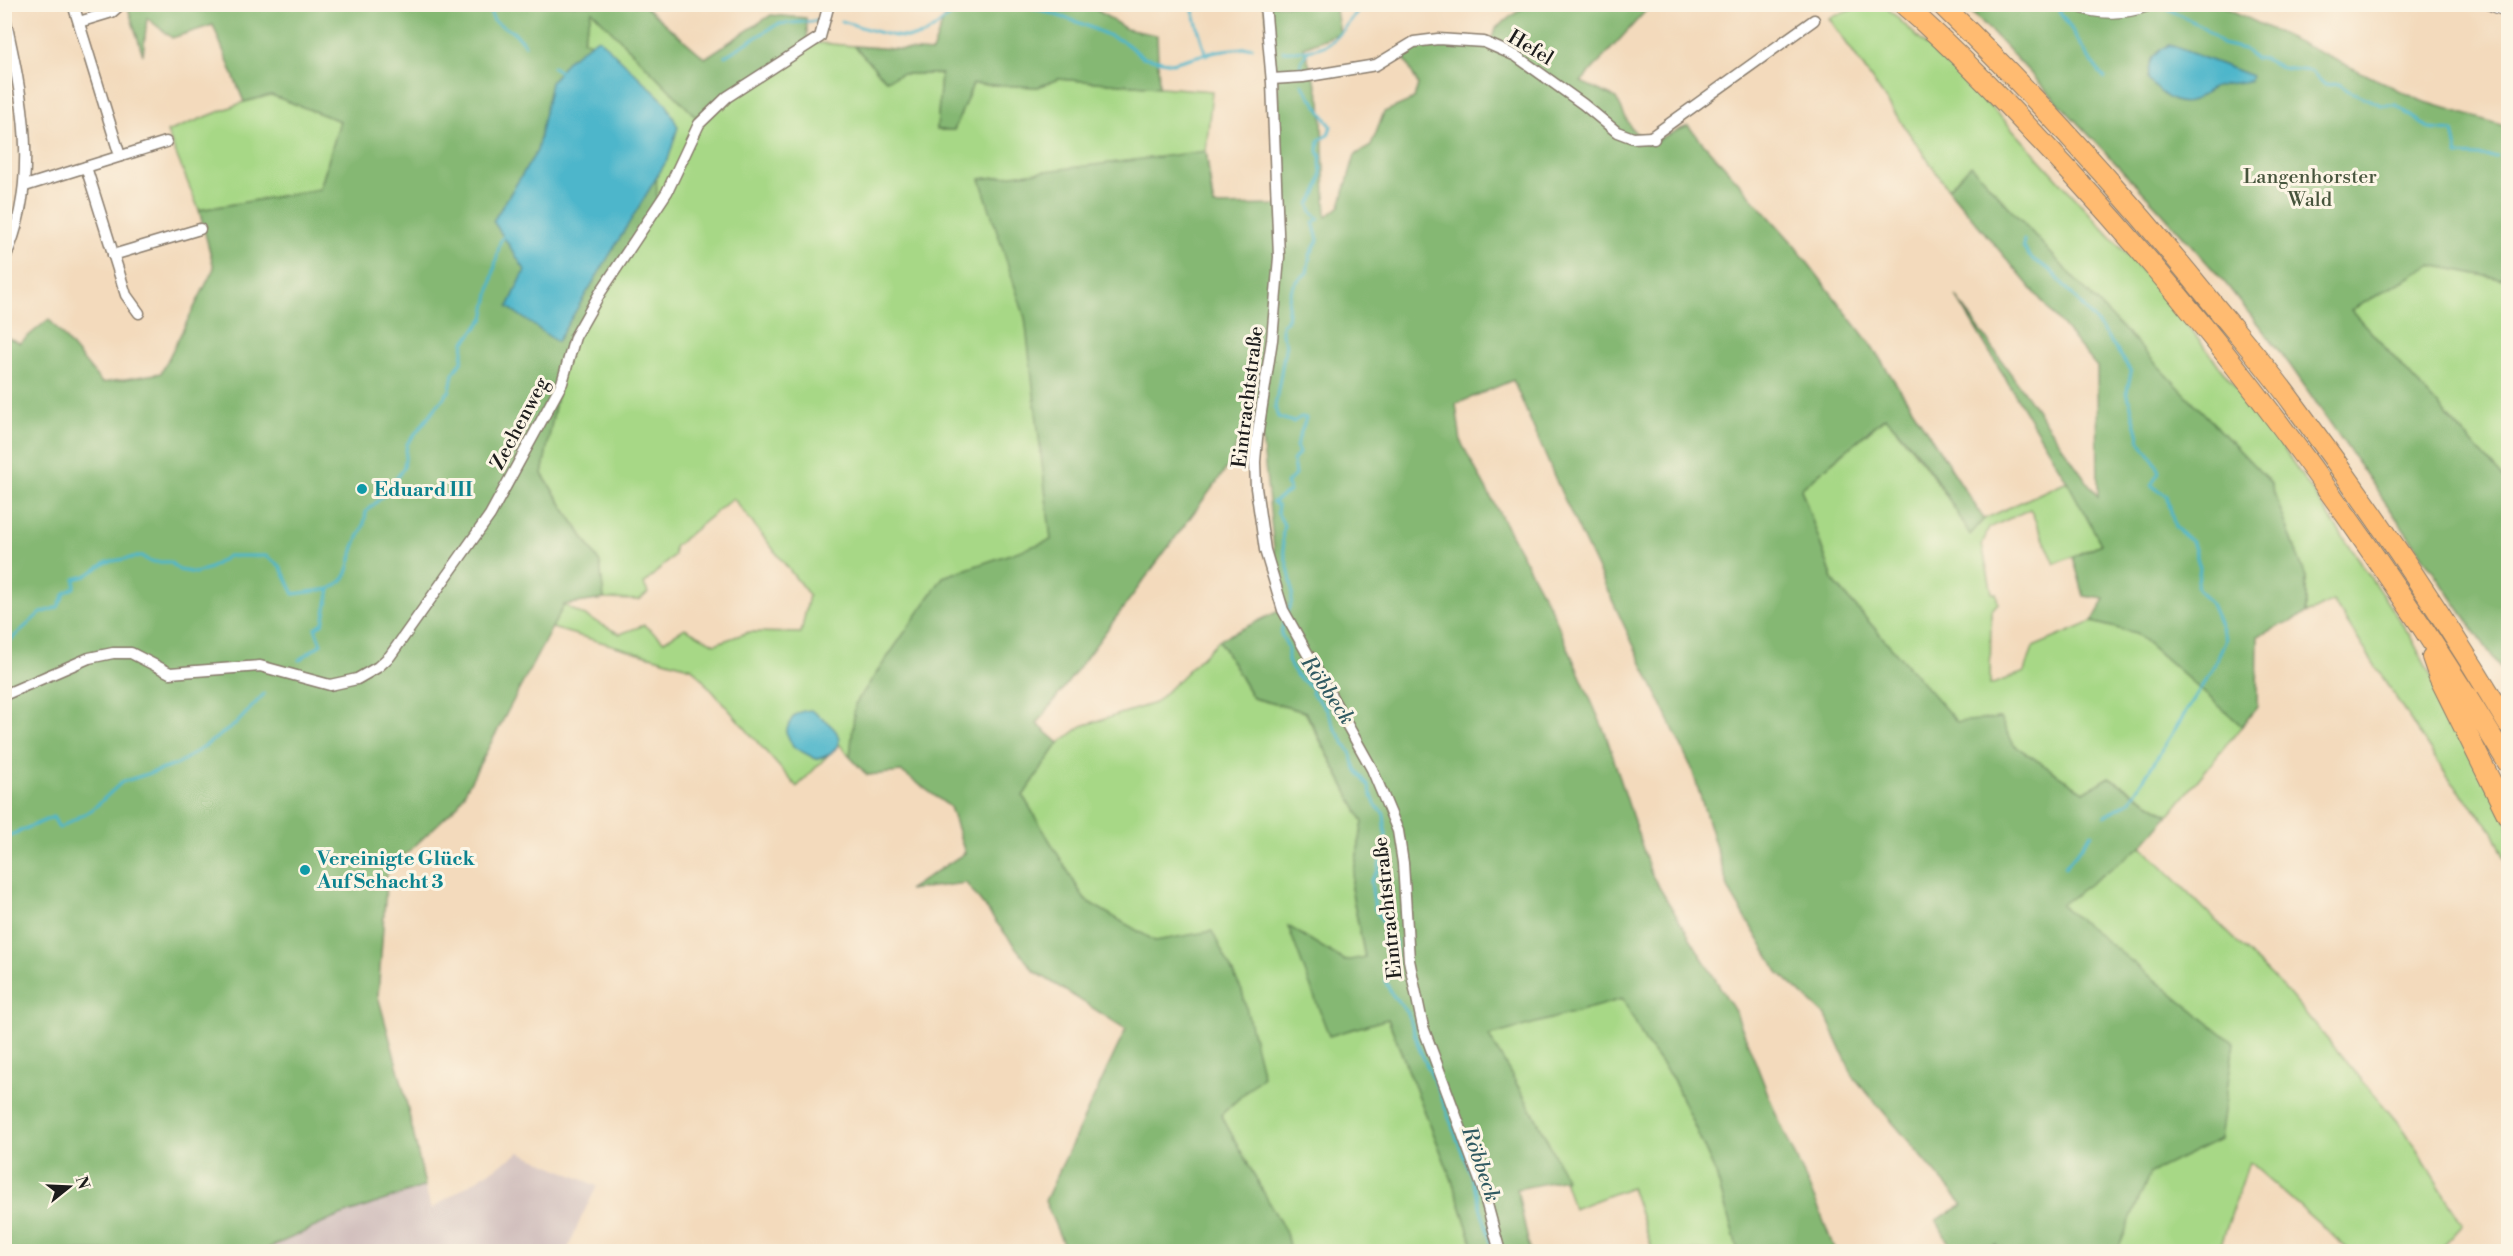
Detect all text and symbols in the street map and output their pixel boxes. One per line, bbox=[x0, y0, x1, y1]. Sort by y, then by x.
street label: Hefel bbox=[1503, 25, 1558, 72]
park label: Langenhorster Wald bbox=[2243, 165, 2377, 213]
street label: Eintrachtstraße bbox=[1227, 325, 1270, 470]
street label: Zechenweg bbox=[486, 373, 555, 474]
place label: Eduard III bbox=[374, 478, 473, 503]
marker: Eduard III bbox=[355, 482, 369, 496]
water label: Röbbeck bbox=[1294, 650, 1360, 730]
street label: Eintrachtstraße bbox=[1369, 835, 1408, 980]
place label: Vereinigte Glück Auf Schacht 3 bbox=[316, 847, 475, 895]
marker: Vereinigte Glück Auf Schacht 3 bbox=[298, 863, 312, 877]
water label: Röbbeck bbox=[1455, 1122, 1505, 1205]
north arrow bbox=[39, 1157, 99, 1217]
text: N bbox=[71, 1174, 94, 1192]

